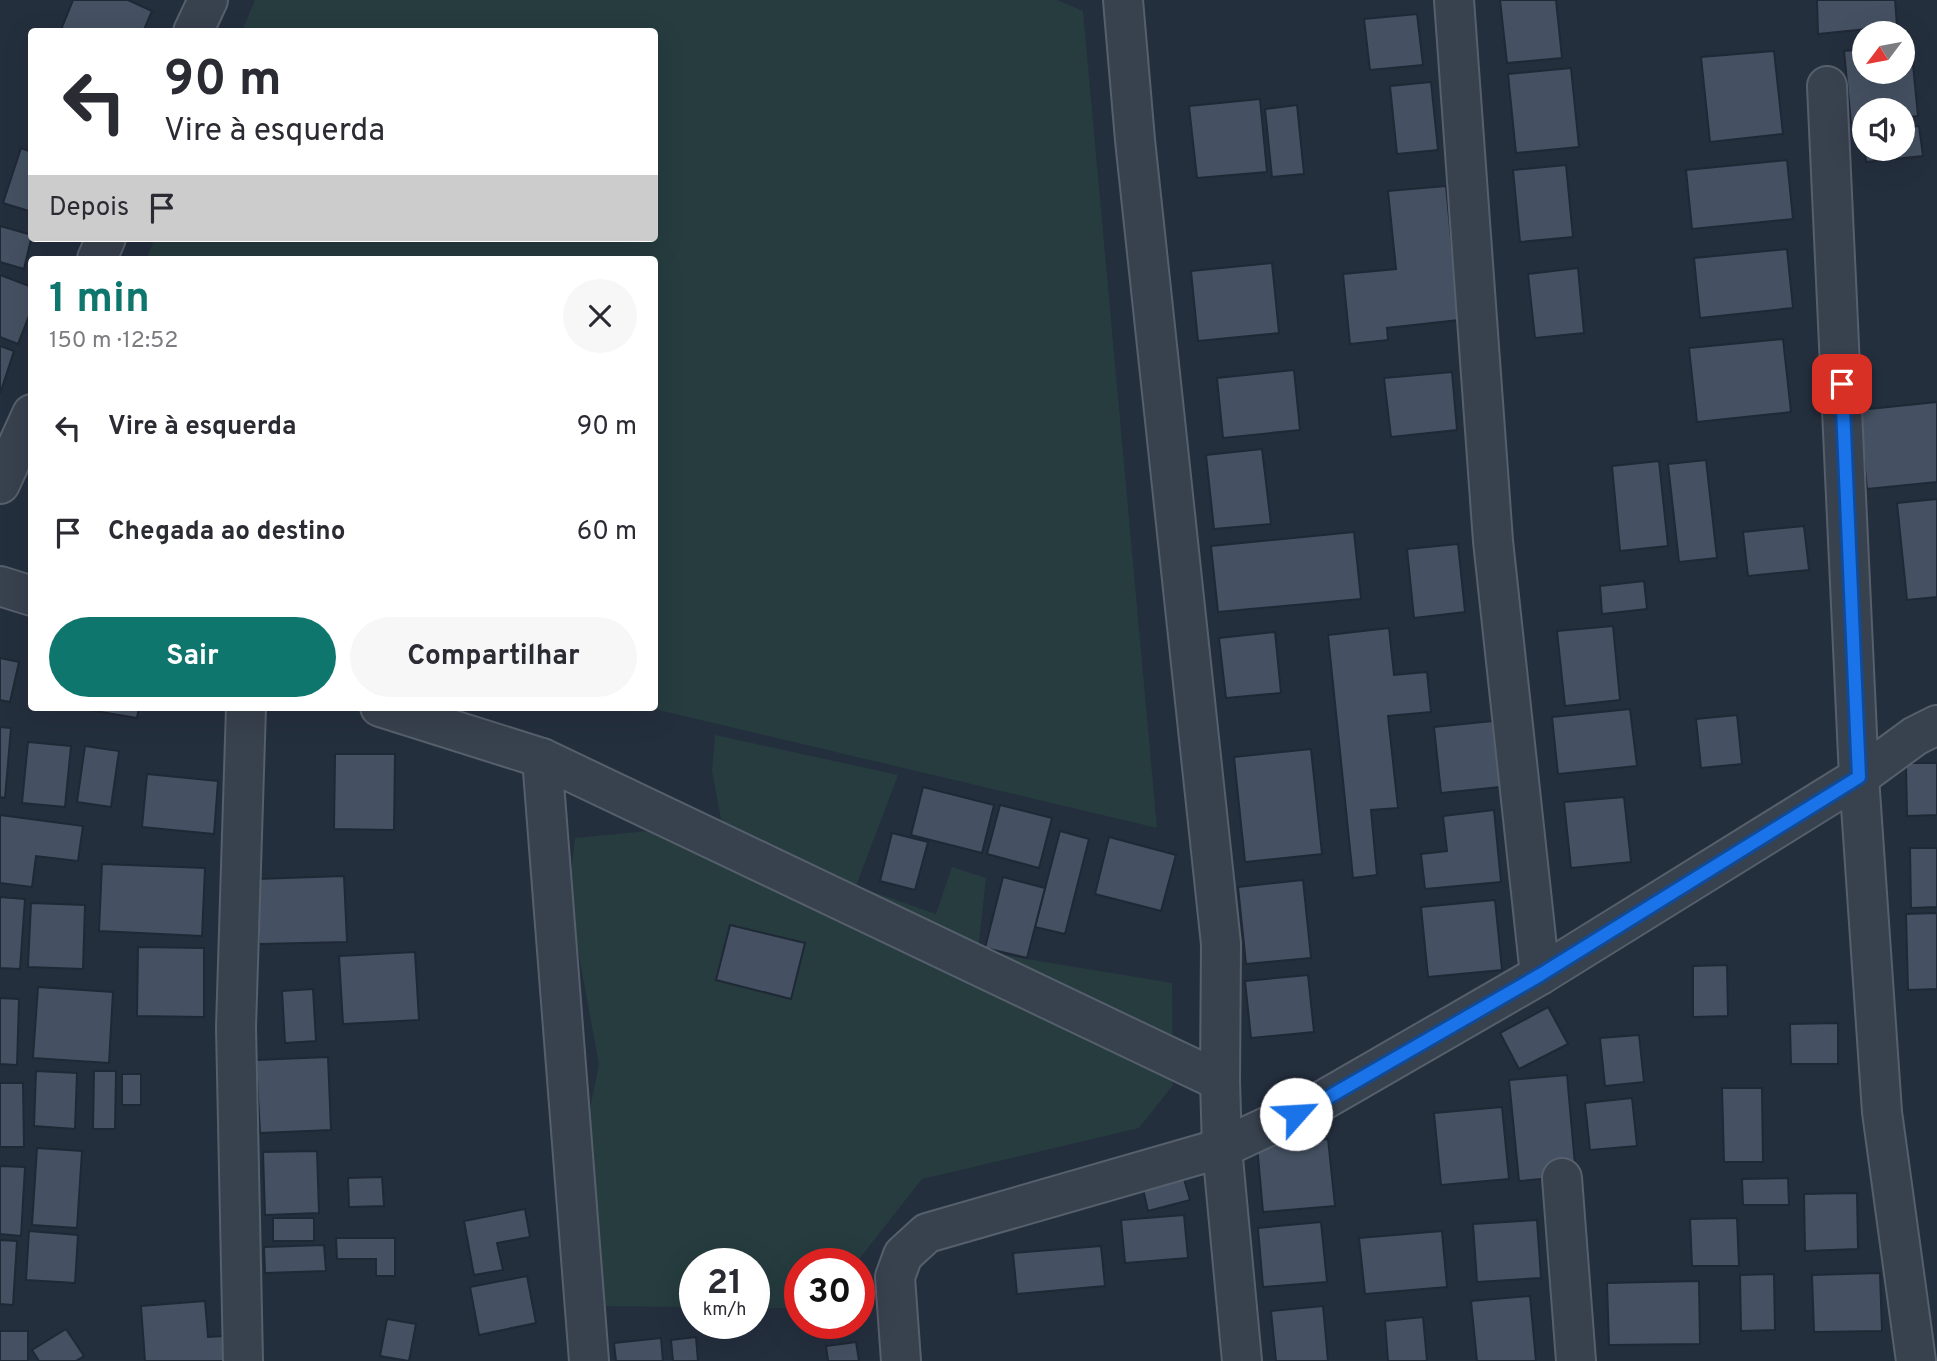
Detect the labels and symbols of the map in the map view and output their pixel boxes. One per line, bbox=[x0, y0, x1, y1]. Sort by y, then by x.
north arrow bbox=[1852, 21, 1914, 84]
pin bbox=[1812, 354, 1872, 414]
position arrow bbox=[1259, 1077, 1333, 1151]
speed limit sign: 30 bbox=[784, 1248, 875, 1339]

